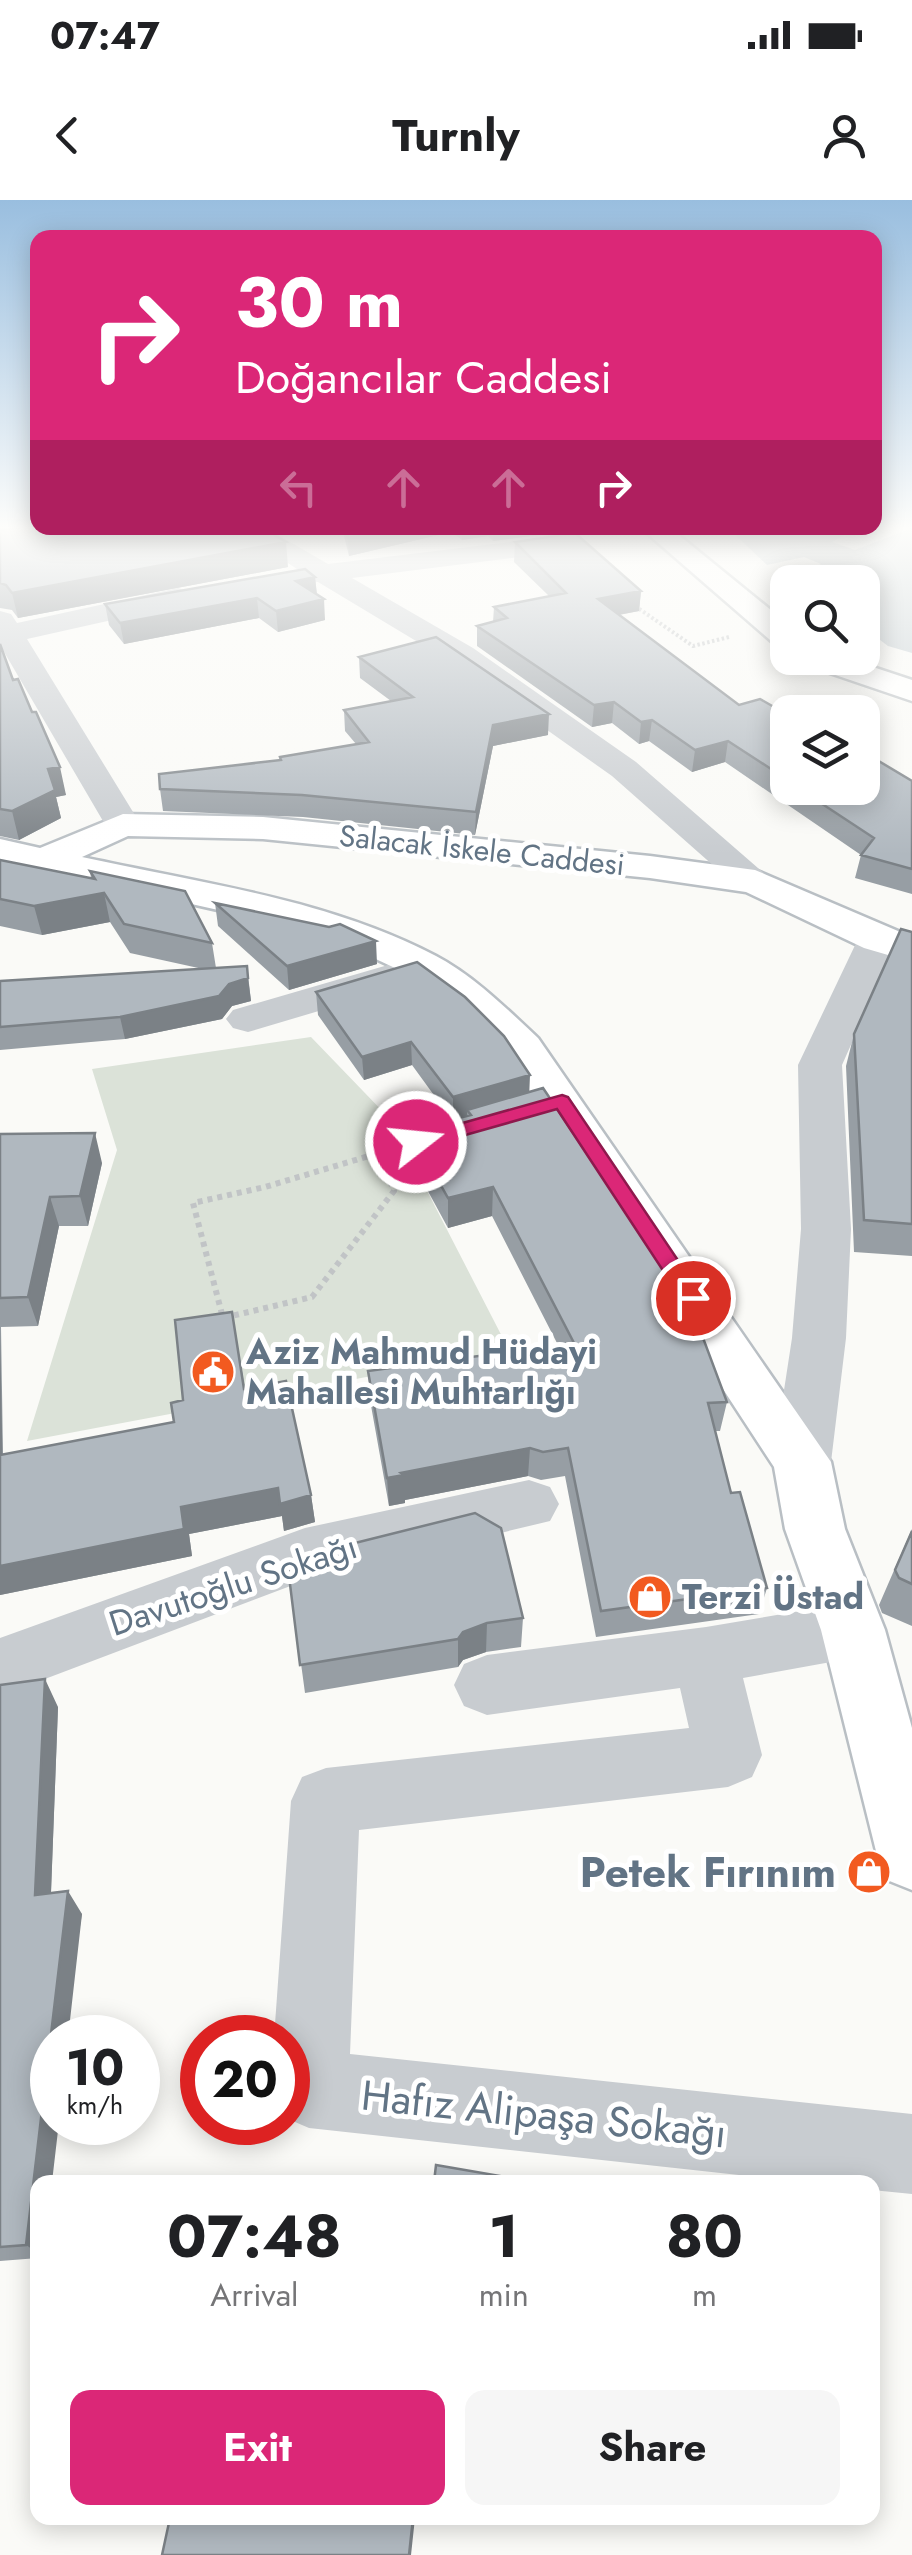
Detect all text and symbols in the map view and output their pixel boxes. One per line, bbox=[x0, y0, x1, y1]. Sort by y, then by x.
text: 07:47 bbox=[50, 8, 160, 63]
text: Turnly bbox=[392, 103, 520, 168]
icon: back bbox=[40, 108, 95, 163]
icon: person bbox=[817, 108, 872, 163]
text: 30 m bbox=[235, 252, 403, 353]
icon: right bbox=[70, 270, 200, 400]
text: Doğancılar Caddesi bbox=[235, 345, 612, 410]
icon: left bbox=[271, 460, 326, 515]
icon: ahead bbox=[376, 460, 431, 515]
icon: ahead bbox=[481, 460, 536, 515]
icon: right bbox=[586, 460, 641, 515]
map controls bbox=[770, 565, 880, 805]
button: search bbox=[770, 565, 880, 675]
button: layers bbox=[770, 695, 880, 805]
street label: Salacak İskele Caddesi bbox=[337, 814, 627, 886]
position arrow bbox=[364, 1090, 468, 1194]
pin bbox=[651, 1256, 736, 1341]
icon: arrive bbox=[666, 1271, 721, 1326]
place label: Aziz Mahmud Hüdayi Mahallesi Muhtarlığı bbox=[245, 1327, 597, 1417]
public building icon: Aziz Mahmud Hüdayi Mahallesi Muhtarlığı bbox=[190, 1349, 236, 1395]
street label: Davutoğlu Sokağı bbox=[102, 1521, 364, 1649]
place label: Terzi Üstad bbox=[682, 1572, 864, 1622]
shop icon: Terzi Üstad bbox=[627, 1574, 673, 1620]
place label: Petek Fırınım bbox=[580, 1842, 836, 1903]
shop icon: Petek Fırınım bbox=[846, 1849, 892, 1895]
speed limit sign: 20 bbox=[180, 2015, 310, 2145]
text: 10 bbox=[66, 2031, 124, 2104]
street label: Hafız Alipaşa Sokağı bbox=[358, 2064, 730, 2164]
text: km/h bbox=[67, 2087, 123, 2123]
text: 07:48 bbox=[167, 2193, 342, 2280]
text: 1 bbox=[488, 2193, 519, 2280]
text: 80 bbox=[666, 2193, 743, 2280]
text: Arrival bbox=[210, 2272, 298, 2318]
text: min bbox=[479, 2272, 529, 2318]
text: m bbox=[692, 2272, 717, 2318]
button: Exit bbox=[70, 2390, 445, 2505]
button: Share bbox=[465, 2390, 840, 2505]

